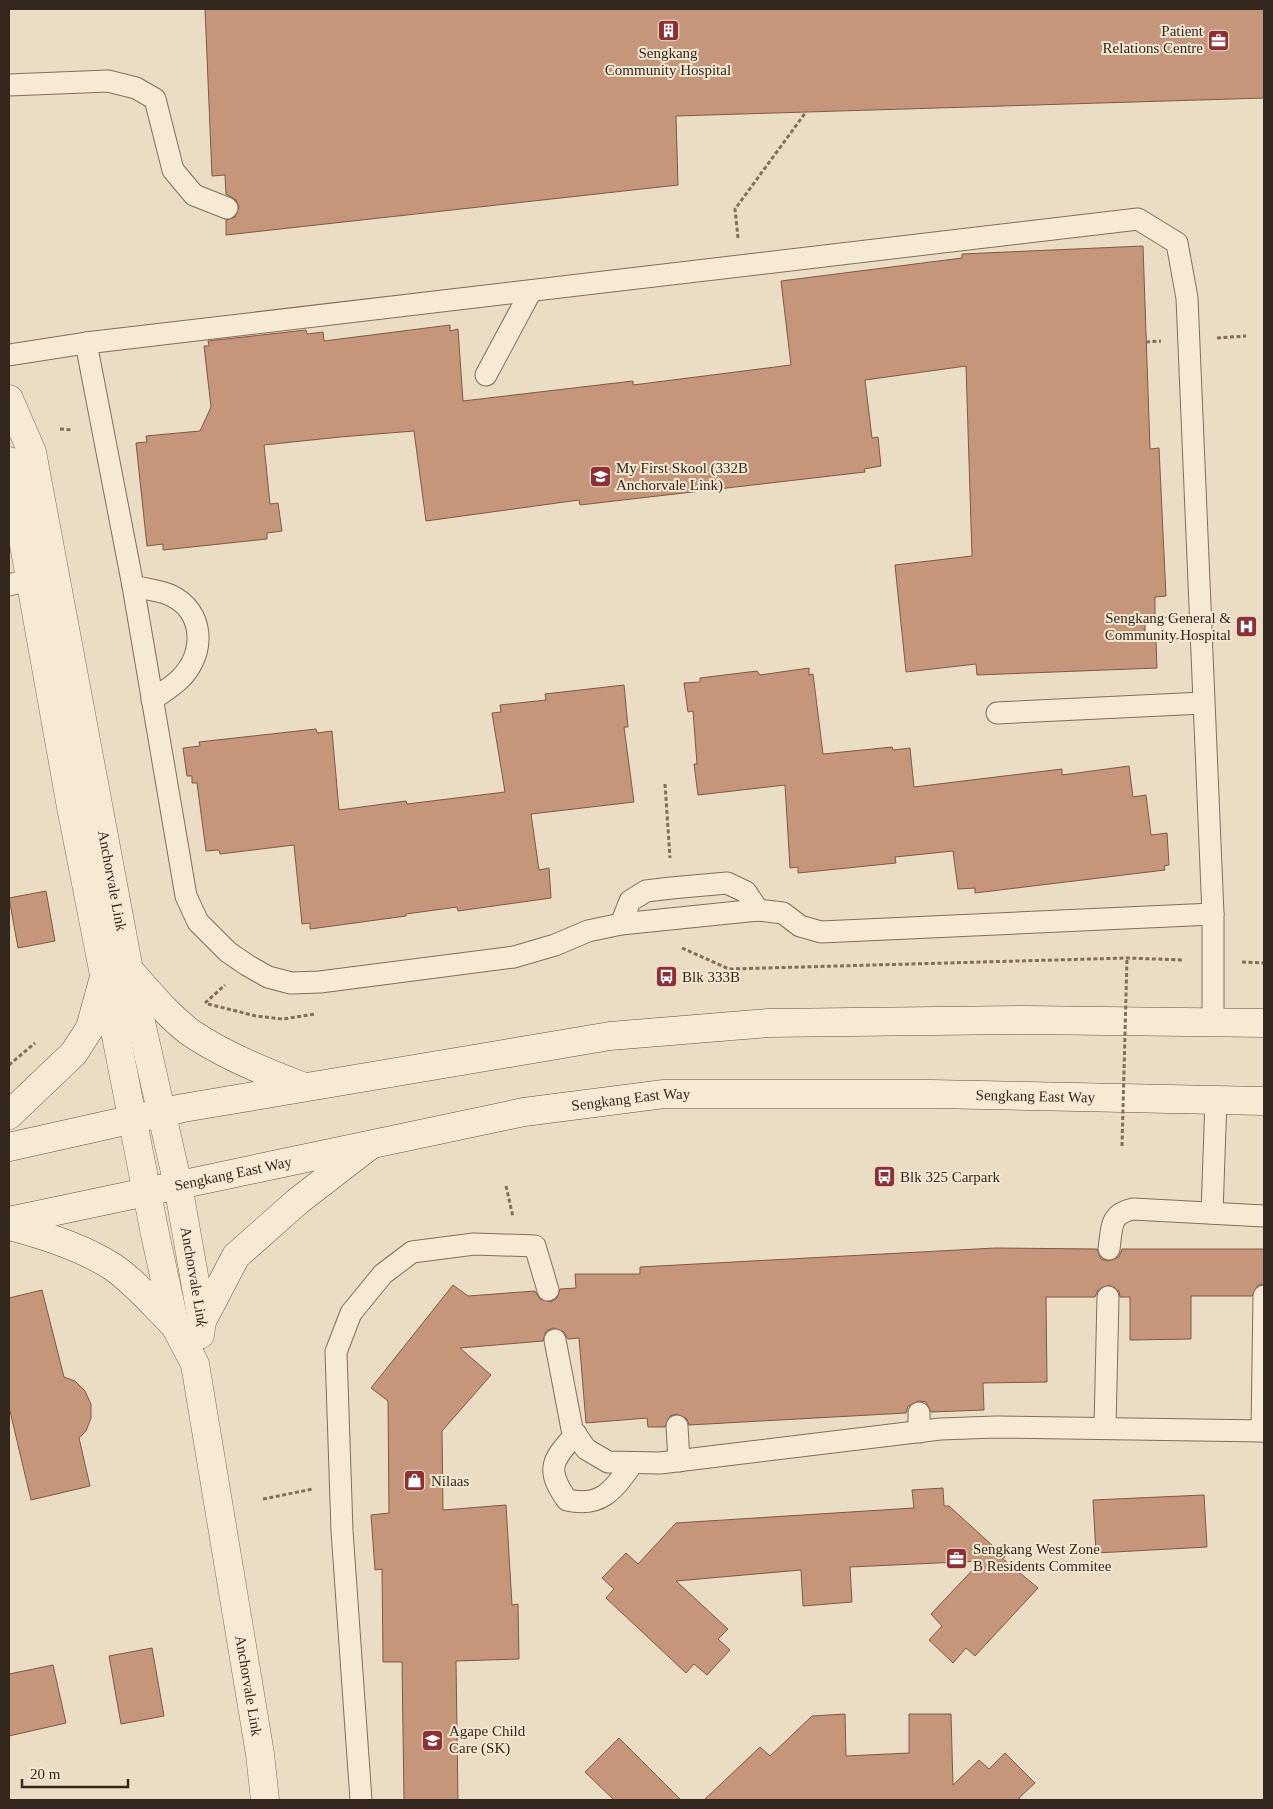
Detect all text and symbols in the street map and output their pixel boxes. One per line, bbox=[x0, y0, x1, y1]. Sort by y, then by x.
building icon: Sengkang Community Hospital bbox=[656, 18, 680, 42]
place label: Patient Relations Centre bbox=[1103, 23, 1204, 56]
office icon: Patient Relations Centre bbox=[1207, 28, 1231, 52]
place label: Sengkang Community Hospital bbox=[605, 45, 731, 78]
place label: My First Skool (332B Anchorvale Link) bbox=[616, 460, 748, 494]
school or university icon: My First Skool (332B Anchorvale Link) bbox=[588, 465, 612, 489]
place label: Sengkang General & Community Hospital bbox=[1105, 610, 1231, 643]
hospital icon: Sengkang General & Community Hospital bbox=[1235, 615, 1259, 639]
street label: Anchorvale Link bbox=[95, 829, 130, 933]
bus stop icon: Blk 333B bbox=[654, 965, 678, 989]
place label: Blk 333B bbox=[682, 969, 740, 985]
street label: Sengkang East Way bbox=[570, 1086, 691, 1114]
street label: Sengkang East Way bbox=[976, 1087, 1096, 1105]
street label: Sengkang East Way bbox=[173, 1153, 294, 1194]
bus stop icon: Blk 325 Carpark bbox=[872, 1165, 896, 1189]
place label: Blk 325 Carpark bbox=[900, 1169, 1000, 1185]
street label: Anchorvale Link bbox=[178, 1226, 210, 1329]
shop icon: Nilaas bbox=[403, 1469, 427, 1493]
place label: Nilaas bbox=[431, 1473, 469, 1489]
place label: Sengkang West Zone B Residents Commitee bbox=[973, 1541, 1112, 1574]
office icon: Sengkang West Zone B Residents Commitee bbox=[945, 1546, 969, 1570]
street label: Anchorvale Link bbox=[232, 1634, 265, 1738]
place label: Agape Child Care (SK) bbox=[449, 1723, 526, 1757]
school or university icon: Agape Child Care (SK) bbox=[421, 1728, 445, 1752]
scale bar bbox=[22, 1756, 129, 1788]
text: 20 m bbox=[30, 1766, 61, 1782]

